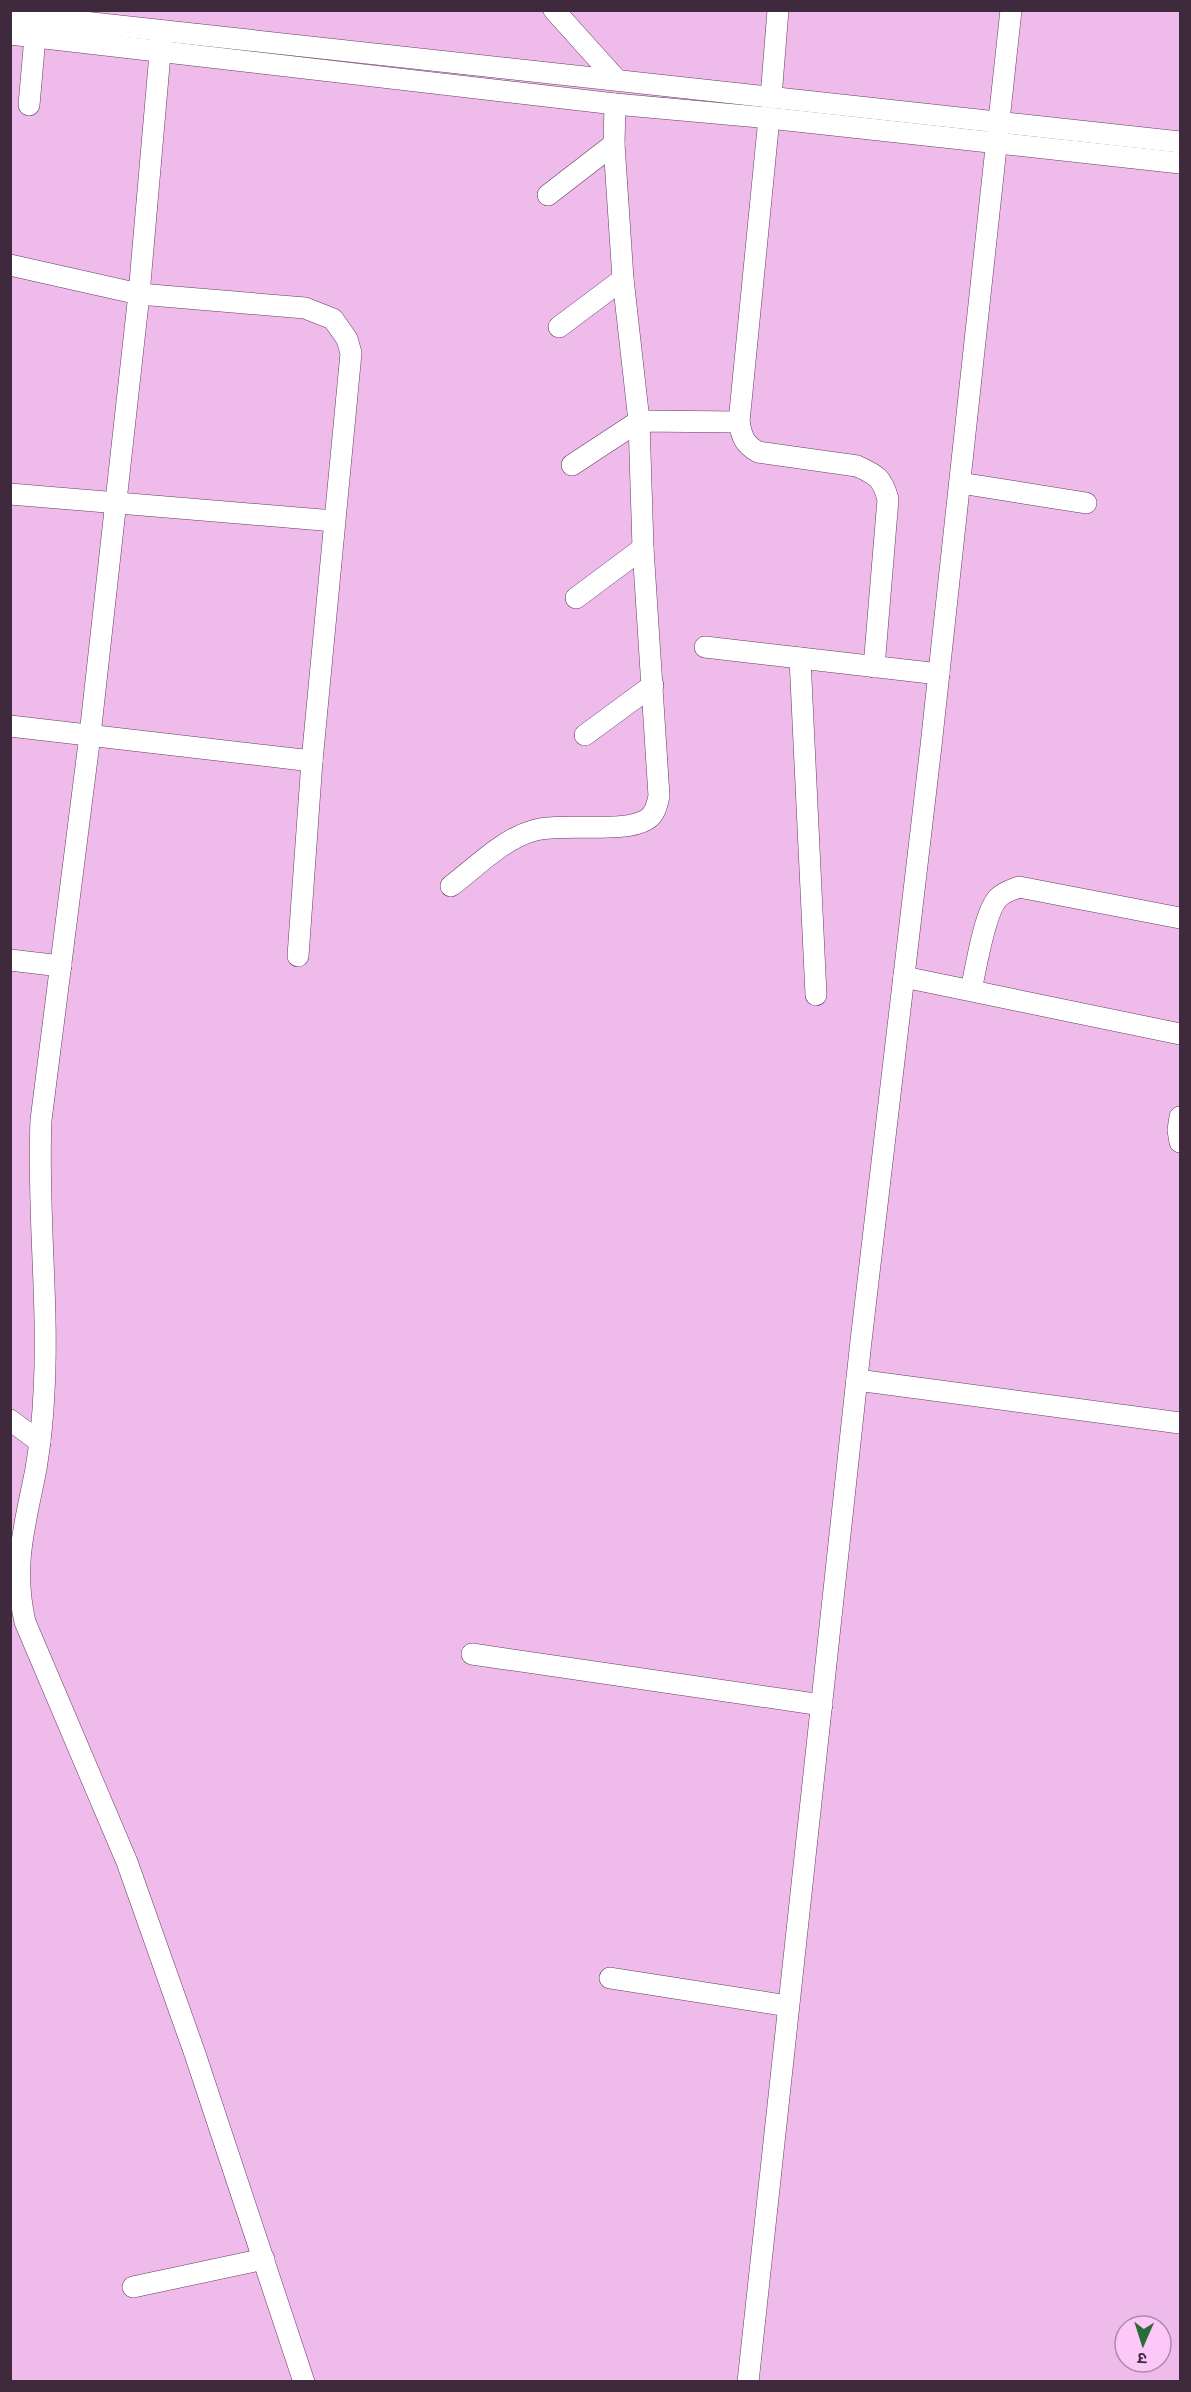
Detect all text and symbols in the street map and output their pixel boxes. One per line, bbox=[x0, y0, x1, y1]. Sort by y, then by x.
north arrow bbox=[1113, 2314, 1173, 2374]
text: उ bbox=[1136, 2348, 1147, 2370]

